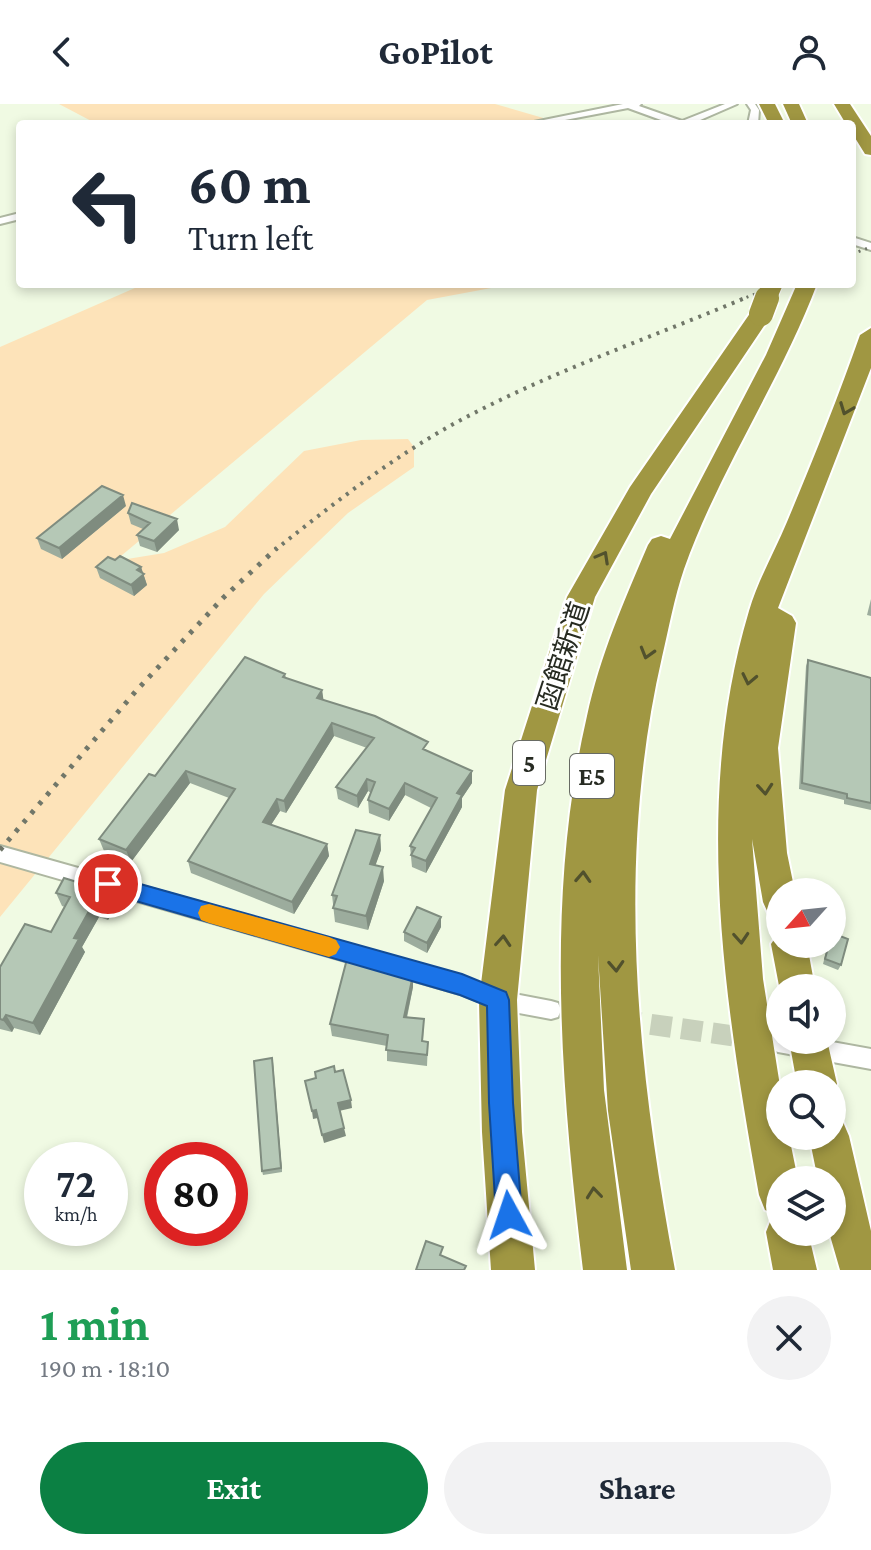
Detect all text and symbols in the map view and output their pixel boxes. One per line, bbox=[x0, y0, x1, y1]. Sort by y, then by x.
icon: back bbox=[40, 30, 84, 74]
icon: person bbox=[787, 30, 831, 74]
text: GoPilot bbox=[378, 32, 493, 72]
icon: left bbox=[56, 152, 160, 256]
text: 60 m bbox=[188, 153, 311, 215]
text: Turn left bbox=[188, 218, 313, 258]
one-way arrow bbox=[839, 401, 856, 415]
one-way arrow bbox=[593, 551, 609, 566]
street label: 函館新道 bbox=[531, 598, 595, 714]
one-way arrow bbox=[639, 646, 656, 660]
one-way arrow bbox=[741, 673, 758, 686]
road number: 5 bbox=[513, 741, 545, 785]
road number: E5 bbox=[570, 754, 614, 798]
one-way arrow bbox=[756, 783, 773, 796]
pin bbox=[74, 850, 142, 918]
icon: arrive bbox=[86, 862, 130, 906]
one-way arrow bbox=[574, 870, 591, 883]
north arrow bbox=[766, 878, 846, 958]
map controls bbox=[766, 878, 846, 1246]
one-way arrow bbox=[732, 932, 749, 945]
one-way arrow bbox=[494, 934, 511, 947]
one-way arrow bbox=[607, 960, 624, 973]
button: sound bbox=[766, 974, 846, 1054]
button: search bbox=[766, 1070, 846, 1150]
speed limit sign: 80 bbox=[144, 1142, 248, 1246]
text: 72 bbox=[56, 1161, 96, 1206]
button: layers bbox=[766, 1166, 846, 1246]
position arrow bbox=[467, 1173, 551, 1257]
one-way arrow bbox=[585, 1186, 602, 1199]
text: km/h bbox=[54, 1203, 98, 1225]
button: close bbox=[747, 1296, 831, 1380]
text: 1 min bbox=[40, 1297, 149, 1350]
text: 190 m · 18:10 bbox=[40, 1354, 170, 1383]
button: Exit bbox=[40, 1442, 428, 1534]
button: Share bbox=[444, 1442, 831, 1534]

